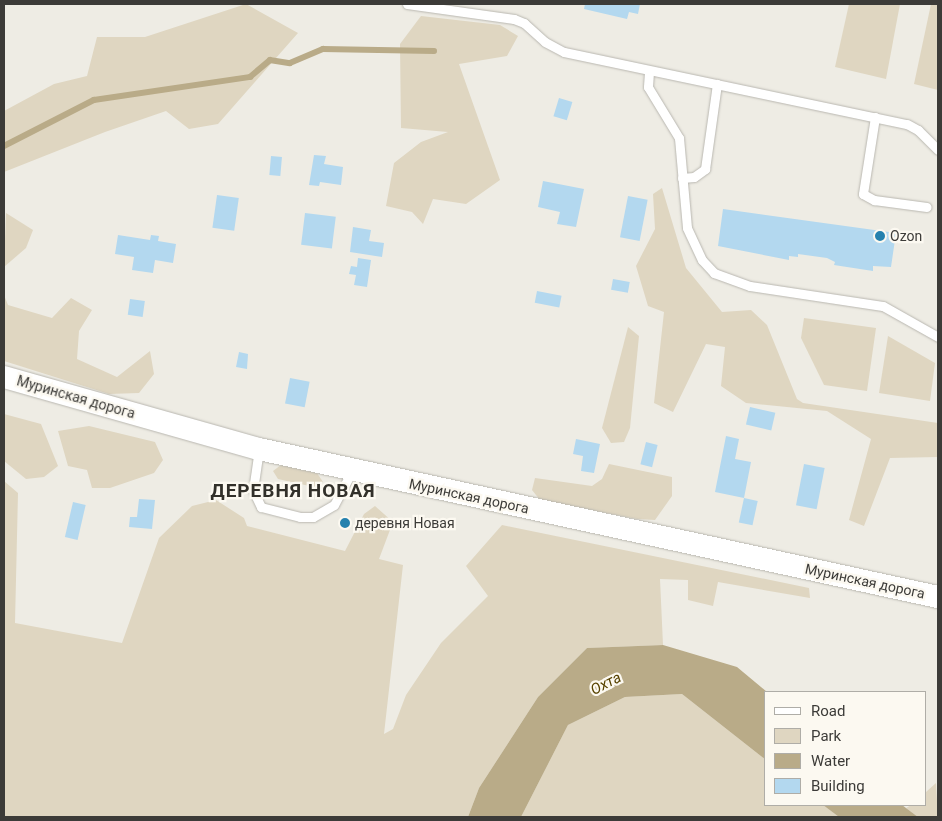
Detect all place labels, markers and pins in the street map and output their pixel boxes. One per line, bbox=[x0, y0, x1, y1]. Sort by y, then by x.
place label: Ozon bbox=[890, 228, 922, 244]
marker: Ozon bbox=[874, 230, 886, 242]
place label: деревня Новая bbox=[355, 515, 455, 531]
marker: деревня Новая bbox=[339, 517, 351, 529]

